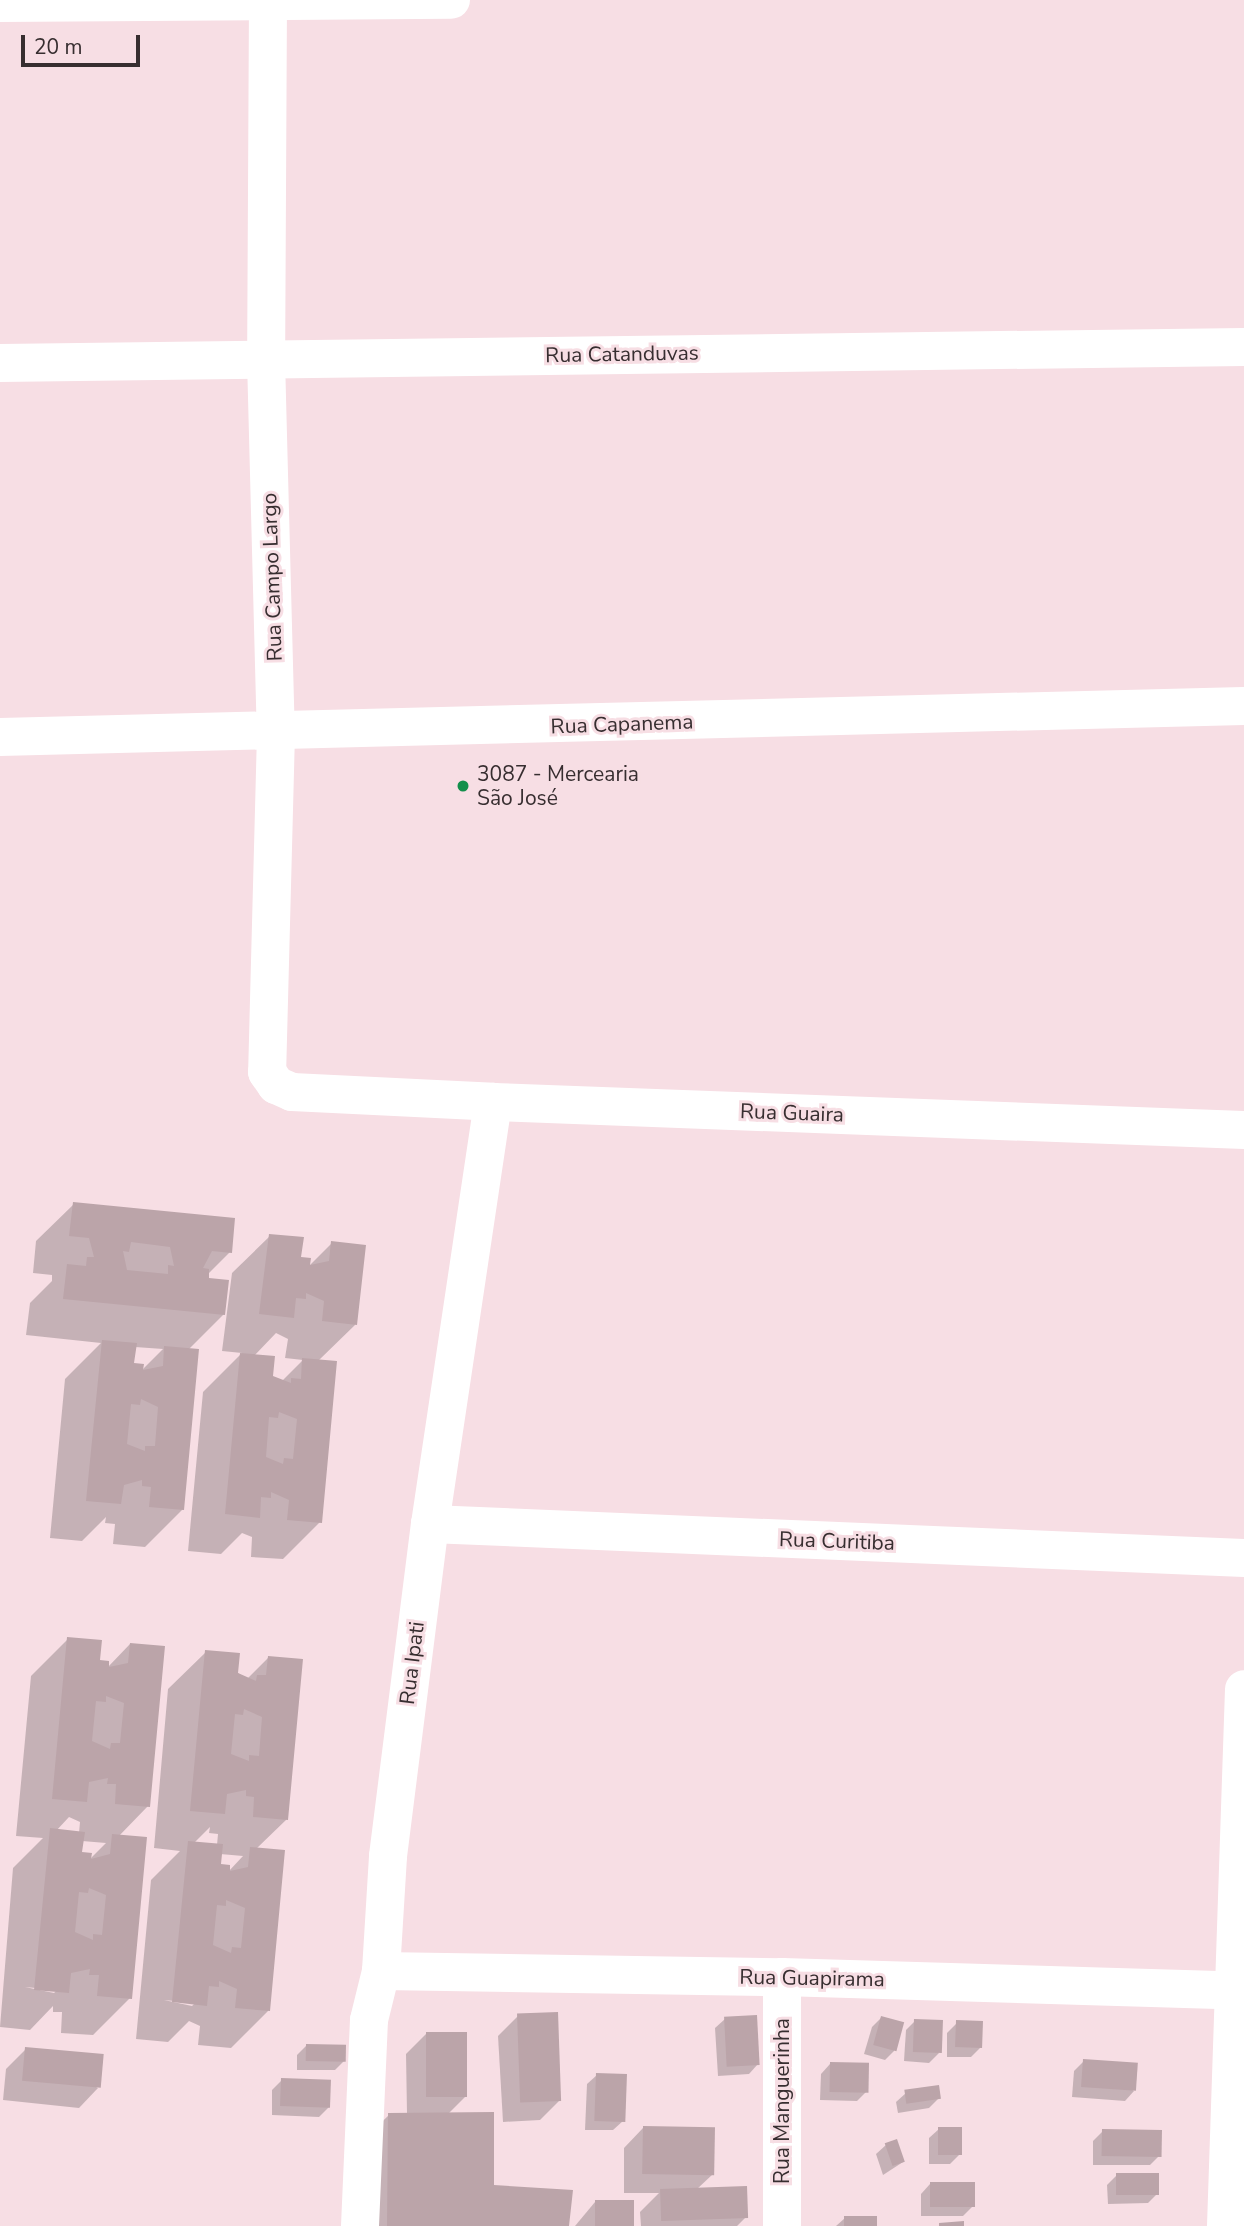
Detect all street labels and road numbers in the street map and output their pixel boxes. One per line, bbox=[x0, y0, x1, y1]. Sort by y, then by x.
street label: Rua Catanduvas bbox=[545, 340, 699, 368]
street label: Rua Campo Largo bbox=[256, 492, 288, 662]
street label: Rua Capanema bbox=[550, 709, 694, 739]
street label: Rua Guaira bbox=[740, 1099, 844, 1127]
street label: Rua Curitiba bbox=[779, 1526, 895, 1556]
street label: Rua Ipati bbox=[394, 1620, 430, 1706]
street label: Rua Guapirama bbox=[739, 1964, 885, 1992]
street label: Rua Manguerinha bbox=[769, 2018, 795, 2184]

